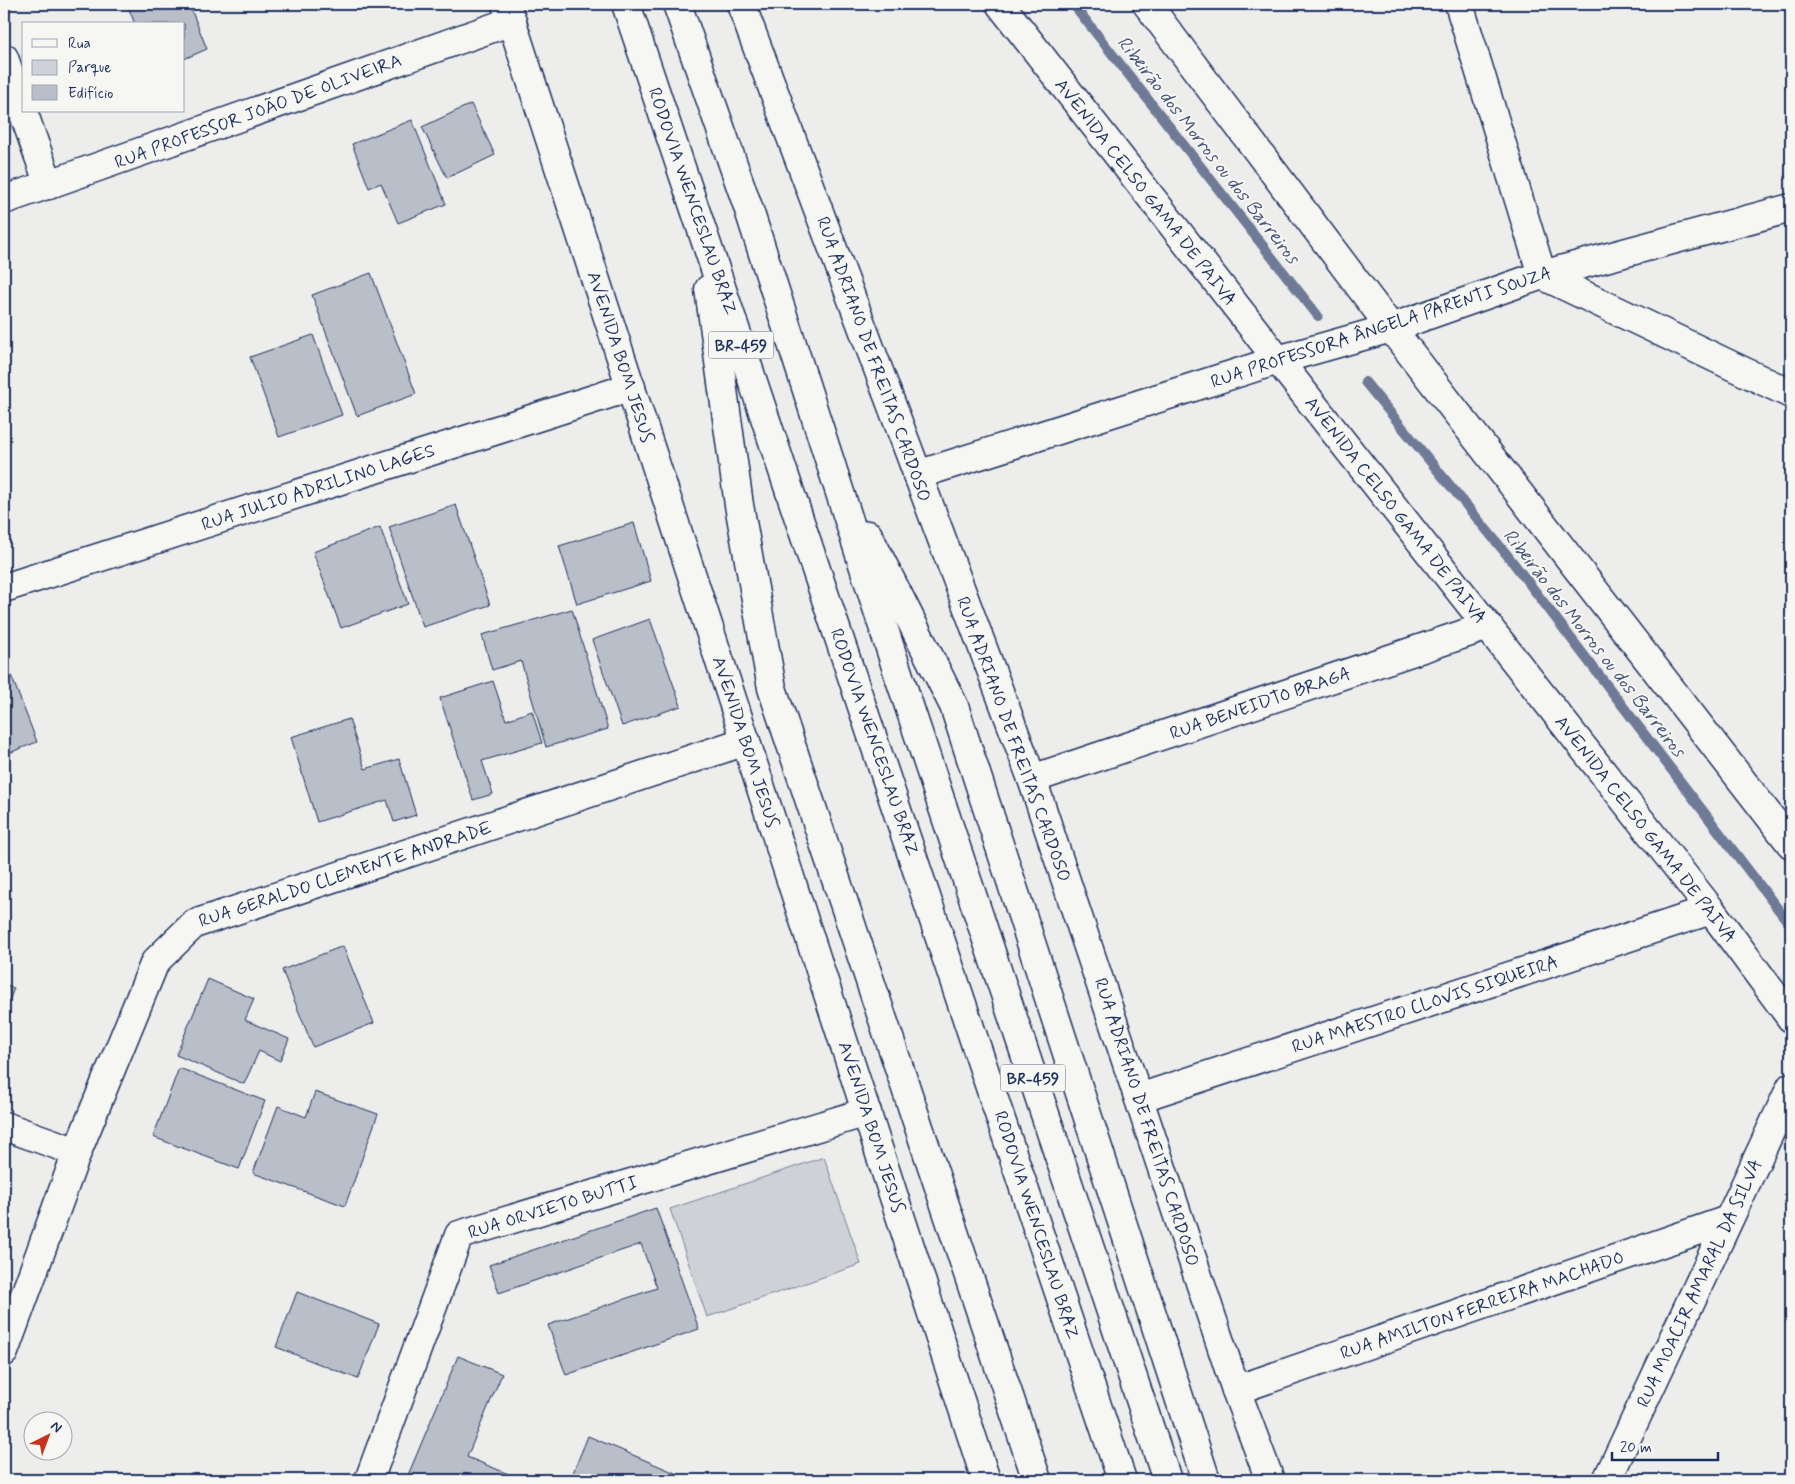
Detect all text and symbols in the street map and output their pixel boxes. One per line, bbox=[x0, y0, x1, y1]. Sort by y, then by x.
legend bbox=[22, 22, 185, 112]
water label: Ribeirão dos Morros ou dos Barreiros bbox=[1111, 31, 1306, 270]
text: Rua bbox=[68, 34, 91, 54]
street label: RUA PROFESSOR JOÃO DE OLIVEIRA bbox=[112, 49, 405, 175]
text: Parque bbox=[68, 58, 111, 78]
street label: AVENIDA CELSO GAMA DE PAIVA bbox=[1049, 74, 1242, 311]
text: Edifício bbox=[68, 84, 113, 104]
street label: RODOVIA WENCESLAU BRAZ bbox=[642, 84, 742, 318]
street label: RUA ADRIANO DE FREITAS CARDOSO bbox=[810, 213, 936, 505]
street label: RUA PROFESSORA ÂNGELA PARENTI SOUZA bbox=[1208, 261, 1555, 395]
street label: AVENIDA BOM JESUS bbox=[581, 268, 659, 446]
road number: BR-459 bbox=[708, 332, 774, 358]
street label: AVENIDA CELSO GAMA DE PAIVA bbox=[1299, 392, 1492, 629]
street label: RUA JULIO ADRILINO LAGES bbox=[199, 439, 438, 537]
water label: Ribeirão dos Morros ou dos Barreiros bbox=[1497, 524, 1692, 763]
street label: RUA ADRIANO DE FREITAS CARDOSO bbox=[950, 593, 1076, 885]
street label: RODOVIA WENCESLAU BRAZ bbox=[824, 625, 924, 859]
street label: AVENIDA BOM JESUS bbox=[706, 653, 784, 831]
street label: RUA BENEIDTO BRAGA bbox=[1167, 662, 1354, 746]
street label: AVENIDA CELSO GAMA DE PAIVA bbox=[1549, 711, 1742, 948]
street label: RUA GERALDO CLEMENTE ANDRADE bbox=[196, 816, 495, 934]
street label: RUA MAESTRO CLOVIS SIQUEIRA bbox=[1289, 950, 1562, 1059]
street label: RUA ADRIANO DE FREITAS CARDOSO bbox=[1088, 975, 1204, 1270]
street label: AVENIDA BOM JESUS bbox=[832, 1038, 910, 1216]
road number: BR-459 bbox=[1000, 1064, 1066, 1092]
street label: RODOVIA WENCESLAU BRAZ bbox=[988, 1108, 1084, 1343]
street label: RUA MOACIR AMARAL DA SILVA bbox=[1632, 1155, 1768, 1412]
street label: RUA ORVIETO BUTTI bbox=[465, 1171, 641, 1245]
street label: RUA AMILTON FERREIRA MACHADO bbox=[1337, 1246, 1628, 1366]
north arrow bbox=[22, 1412, 72, 1462]
text: N bbox=[47, 1417, 66, 1437]
scale bar bbox=[1612, 1429, 1719, 1461]
text: 20 m bbox=[1620, 1438, 1652, 1458]

